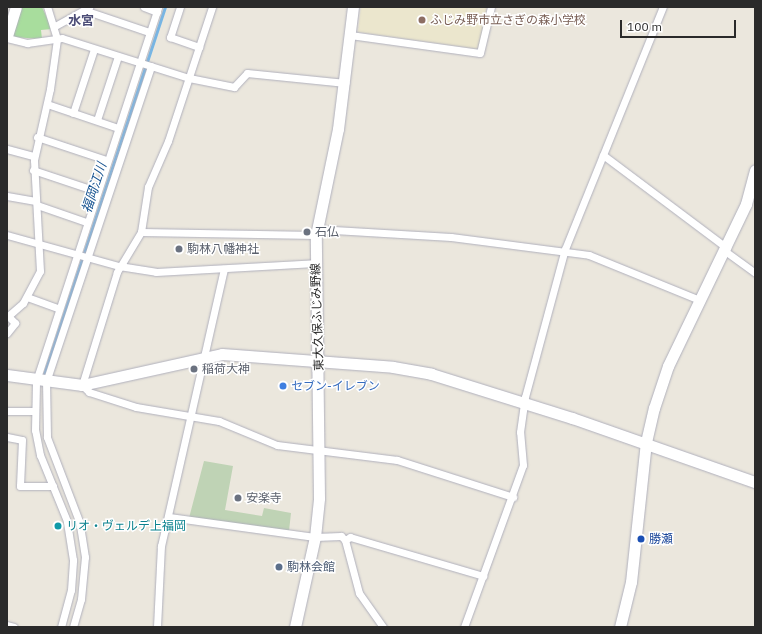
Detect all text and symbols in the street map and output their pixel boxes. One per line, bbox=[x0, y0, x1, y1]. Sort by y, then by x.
scale bar bbox=[622, 12, 738, 38]
district label: 水宮 bbox=[68, 13, 94, 29]
place label: ふじみ野市立さぎの森小学校 bbox=[430, 13, 586, 27]
marker: ふじみ野市立さぎの森小学校 bbox=[417, 15, 427, 25]
text: 100 m bbox=[627, 19, 662, 34]
water label: 福岡江川 bbox=[80, 161, 110, 215]
place label: 石仏 bbox=[315, 225, 339, 239]
marker: 石仏 bbox=[302, 227, 312, 237]
place label: 駒林八幡神社 bbox=[187, 242, 259, 256]
marker: 駒林八幡神社 bbox=[174, 244, 184, 254]
street label: 東大久保ふじみ野線 bbox=[308, 263, 326, 371]
place label: 稲荷大神 bbox=[202, 362, 250, 376]
marker: 稲荷大神 bbox=[189, 364, 199, 374]
place label: セブン-イレブン bbox=[291, 379, 380, 393]
marker: セブン-イレブン bbox=[278, 381, 288, 391]
place label: 安楽寺 bbox=[246, 491, 282, 505]
marker: 安楽寺 bbox=[233, 493, 243, 503]
place label: リオ・ヴェルデ上福岡 bbox=[66, 519, 186, 533]
marker: リオ・ヴェルデ上福岡 bbox=[53, 521, 63, 531]
place label: 勝瀬 bbox=[649, 532, 673, 546]
marker: 勝瀬 bbox=[636, 534, 646, 544]
place label: 駒林会館 bbox=[287, 560, 335, 574]
marker: 駒林会館 bbox=[274, 562, 284, 572]

